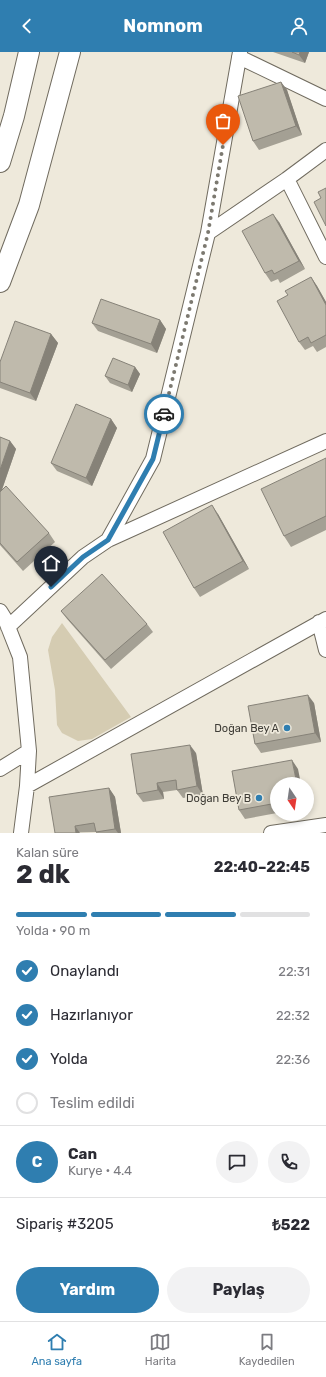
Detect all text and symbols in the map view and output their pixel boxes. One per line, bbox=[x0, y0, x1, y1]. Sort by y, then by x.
icon: back bbox=[16, 15, 38, 37]
text: Nomnom bbox=[123, 15, 203, 37]
icon: person bbox=[288, 15, 310, 37]
pin bbox=[206, 104, 240, 145]
icon: bag bbox=[212, 110, 234, 132]
courier bbox=[144, 394, 184, 434]
icon: car bbox=[153, 403, 175, 425]
pin bbox=[34, 546, 68, 587]
icon: home bbox=[40, 552, 62, 574]
place label: Doğan Bey A bbox=[214, 722, 280, 735]
marker: Doğan Bey A bbox=[282, 723, 292, 733]
north arrow bbox=[270, 777, 314, 821]
map controls bbox=[270, 777, 314, 821]
place label: Doğan Bey B bbox=[186, 792, 251, 805]
marker: Doğan Bey B bbox=[254, 793, 264, 803]
text: Kalan süre bbox=[16, 845, 79, 860]
text: 22:40–22:45 bbox=[214, 858, 310, 876]
text: 2 dk bbox=[16, 859, 70, 890]
text: Yolda · 90 m bbox=[16, 923, 90, 938]
icon: check bbox=[16, 960, 38, 982]
text: Onaylandı bbox=[50, 962, 119, 980]
text: 22:31 bbox=[278, 964, 310, 979]
icon: check bbox=[16, 1004, 38, 1026]
text: Hazırlanıyor bbox=[50, 1006, 133, 1024]
text: 22:32 bbox=[276, 1008, 310, 1023]
icon: check bbox=[16, 1048, 38, 1070]
text: Yolda bbox=[50, 1050, 88, 1068]
text: 22:36 bbox=[276, 1052, 310, 1067]
text: Teslim edildi bbox=[50, 1094, 135, 1112]
button: chat bbox=[216, 1141, 258, 1183]
button: phone bbox=[268, 1141, 310, 1183]
text: Can bbox=[68, 1145, 97, 1163]
text: C bbox=[32, 1153, 42, 1171]
text: Kurye · 4.4 bbox=[68, 1163, 132, 1178]
text: Sipariş #3205 bbox=[16, 1215, 114, 1233]
text: ₺522 bbox=[272, 1216, 310, 1234]
button: Yardım bbox=[16, 1267, 159, 1313]
button: Paylaş bbox=[167, 1267, 310, 1313]
tab: Ana sayfa bbox=[31, 1331, 82, 1368]
tab: Harita bbox=[145, 1331, 176, 1368]
tab: Kaydedilen bbox=[239, 1331, 295, 1368]

